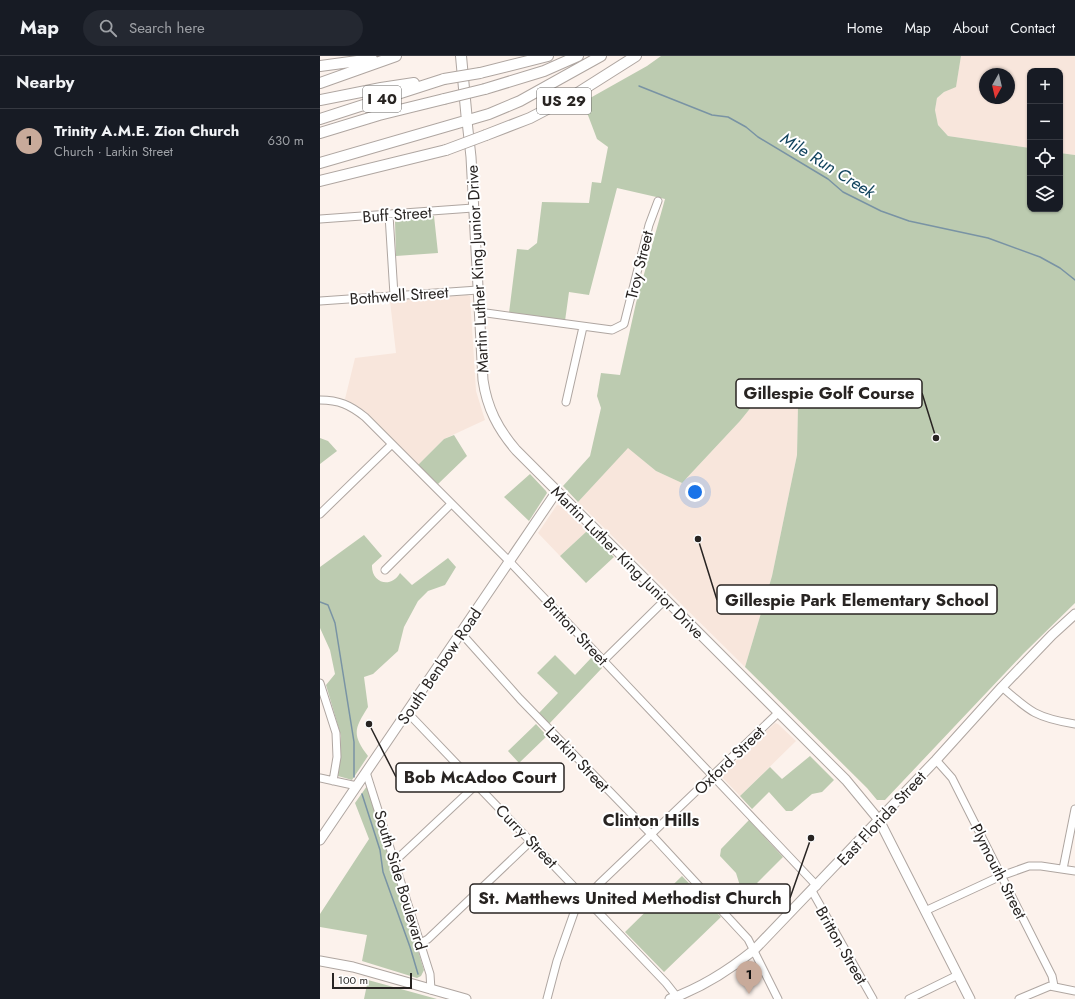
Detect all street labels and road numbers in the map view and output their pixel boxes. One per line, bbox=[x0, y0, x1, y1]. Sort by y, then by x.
road number: I 40 bbox=[363, 86, 401, 112]
road number: US 29 bbox=[537, 88, 591, 114]
street label: Martin Luther King Junior Drive bbox=[461, 164, 494, 374]
street label: Buff Street bbox=[362, 201, 433, 228]
street label: Troy Street bbox=[620, 228, 659, 302]
street label: Bothwell Street bbox=[349, 281, 449, 310]
street label: Martin Luther King Junior Drive bbox=[546, 481, 709, 644]
street label: Britton Street bbox=[538, 592, 614, 671]
street label: South Benbow Road bbox=[392, 603, 487, 729]
street label: Oxford Street bbox=[689, 721, 770, 800]
street label: Larkin Street bbox=[541, 722, 615, 797]
street label: East Florida Street bbox=[832, 766, 931, 871]
street label: Curry Street bbox=[490, 799, 563, 874]
street label: South Side Boulevard bbox=[368, 807, 433, 953]
street label: Plymouth Street bbox=[965, 820, 1033, 923]
street label: Britton Street bbox=[810, 902, 873, 989]

